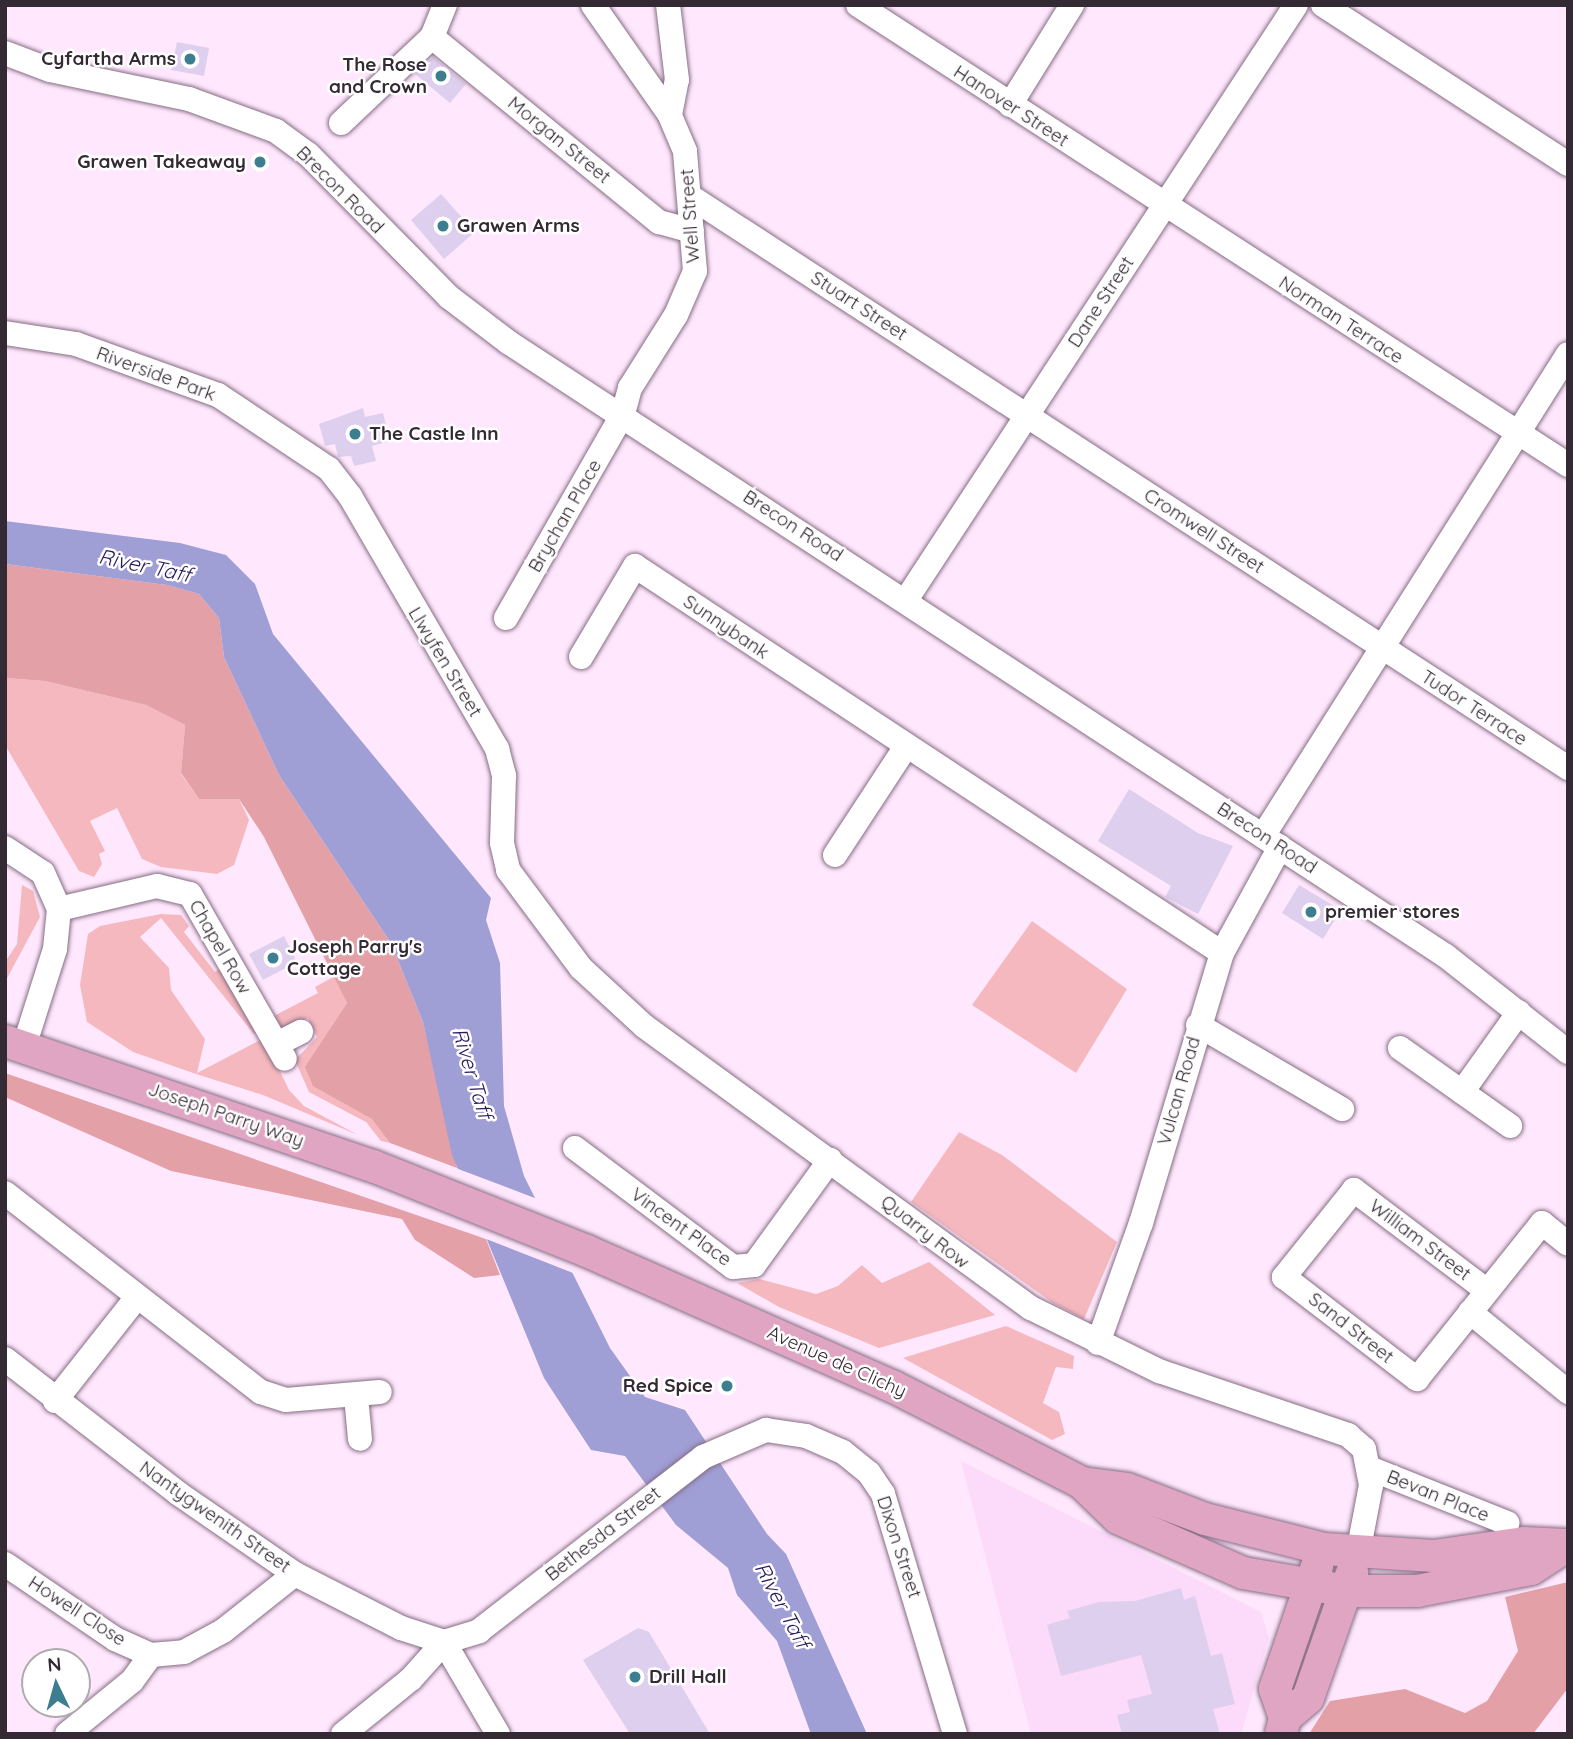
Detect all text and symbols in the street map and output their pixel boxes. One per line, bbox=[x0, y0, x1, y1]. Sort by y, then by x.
place label: Cyfartha Arms bbox=[41, 48, 176, 70]
marker: Cyfartha Arms bbox=[182, 51, 198, 67]
place label: The Rose and Crown bbox=[329, 54, 427, 98]
street label: Hanover Street bbox=[949, 60, 1073, 152]
marker: The Rose and Crown bbox=[433, 68, 449, 84]
street label: Morgan Street bbox=[503, 92, 615, 188]
street label: Brecon Road bbox=[291, 141, 389, 239]
place label: Grawen Takeaway bbox=[77, 151, 246, 173]
marker: Grawen Takeaway bbox=[252, 154, 268, 170]
street label: Well Street bbox=[675, 168, 705, 264]
place label: Grawen Arms bbox=[457, 215, 580, 237]
marker: Grawen Arms bbox=[435, 218, 451, 234]
street label: Dane Street bbox=[1063, 252, 1139, 352]
street label: Stuart Street bbox=[807, 266, 911, 346]
street label: Norman Terrace bbox=[1274, 271, 1408, 369]
street label: Riverside Park bbox=[93, 342, 219, 406]
place label: The Castle Inn bbox=[369, 423, 499, 445]
marker: The Castle Inn bbox=[347, 426, 363, 442]
street label: Brychan Place bbox=[524, 456, 606, 576]
street label: Cromwell Street bbox=[1140, 484, 1268, 578]
street label: Brecon Road bbox=[739, 485, 847, 567]
water label: River Taff bbox=[97, 543, 193, 587]
street label: Sunnybank bbox=[679, 590, 773, 664]
street label: Llwyfen Street bbox=[403, 603, 487, 721]
street label: Tudor Terrace bbox=[1417, 665, 1531, 751]
street label: Brecon Road bbox=[1213, 797, 1321, 879]
street label: Chapel Row bbox=[184, 896, 256, 998]
place label: premier stores bbox=[1325, 901, 1460, 923]
marker: premier stores bbox=[1303, 904, 1319, 920]
place label: Joseph Parry's Cottage bbox=[287, 936, 422, 980]
marker: Joseph Parry's Cottage bbox=[265, 950, 281, 966]
water label: River Taff bbox=[447, 1025, 499, 1121]
street label: Vulcan Road bbox=[1153, 1034, 1205, 1148]
street label: Joseph Parry Way bbox=[145, 1078, 307, 1152]
street label: Vincent Place bbox=[626, 1183, 736, 1271]
street label: Quarry Row bbox=[876, 1190, 974, 1274]
street label: William Street bbox=[1365, 1194, 1475, 1286]
street label: Sand Street bbox=[1304, 1288, 1398, 1368]
street label: Avenue de Clichy bbox=[764, 1321, 910, 1403]
place label: Red Spice bbox=[623, 1375, 713, 1397]
marker: Red Spice bbox=[719, 1378, 735, 1394]
street label: Nantygwenith Street bbox=[135, 1456, 295, 1578]
street label: Bevan Place bbox=[1383, 1465, 1493, 1527]
street label: Bethesda Street bbox=[541, 1482, 665, 1586]
street label: Dixon Street bbox=[872, 1493, 926, 1601]
water label: River Taff bbox=[750, 1558, 816, 1652]
street label: Howell Close bbox=[24, 1571, 130, 1651]
north arrow bbox=[21, 1648, 91, 1718]
text: N bbox=[46, 1652, 62, 1677]
place label: Drill Hall bbox=[649, 1666, 727, 1688]
marker: Drill Hall bbox=[627, 1669, 643, 1685]

